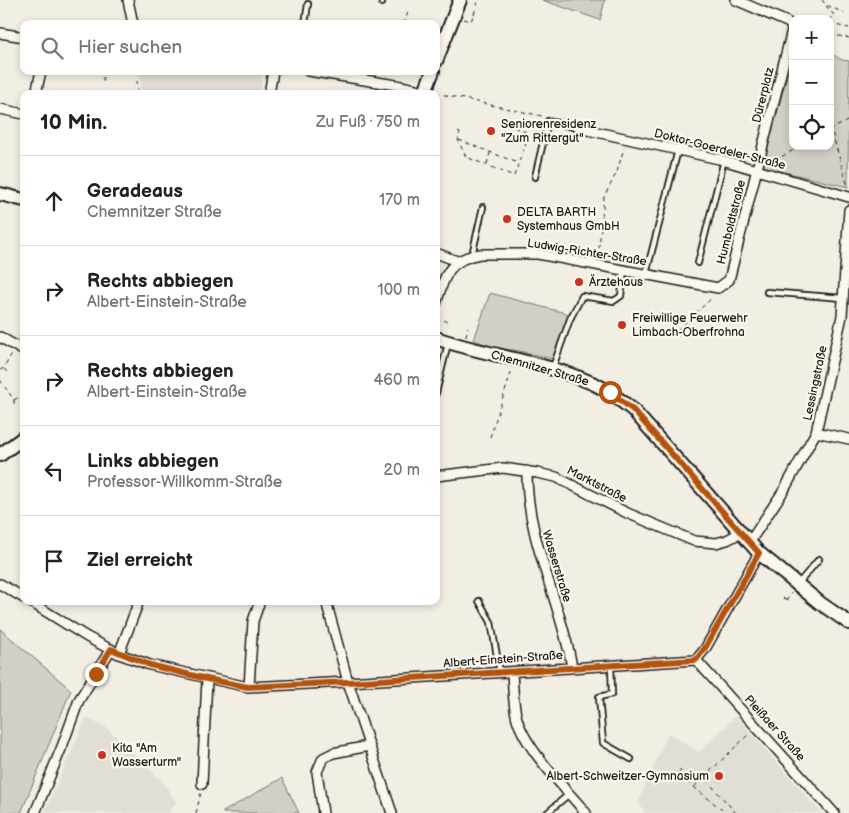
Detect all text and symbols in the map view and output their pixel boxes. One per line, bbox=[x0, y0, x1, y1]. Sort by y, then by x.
map controls bbox=[789, 15, 834, 150]
button: + bbox=[789, 15, 834, 60]
search box bbox=[20, 20, 440, 75]
icon: search bbox=[38, 34, 66, 62]
text: Hier suchen bbox=[78, 36, 182, 59]
button: − bbox=[789, 60, 834, 105]
street label: Dürerplatz bbox=[749, 65, 778, 124]
button: locate bbox=[789, 105, 834, 150]
text: 10 Min. bbox=[40, 110, 107, 135]
text: Zu Fuß · 750 m bbox=[316, 113, 420, 132]
place label: Seniorenresidenz "Zum Rittergut" bbox=[501, 117, 596, 146]
marker: Seniorenresidenz "Zum Rittergut" bbox=[485, 125, 497, 137]
street label: Doktor-Goerdeler-Straße bbox=[653, 126, 787, 173]
street label: Humboldtstraße bbox=[714, 178, 749, 266]
text: Geradeaus bbox=[87, 180, 183, 203]
icon: ahead bbox=[40, 187, 68, 215]
text: 170 m bbox=[379, 191, 420, 210]
text: Chemnitzer Straße bbox=[87, 203, 222, 222]
place label: DELTA BARTH Systemhaus GmbH bbox=[517, 205, 620, 234]
marker: DELTA BARTH Systemhaus GmbH bbox=[501, 213, 513, 225]
street label: Ludwig-Richter-Straße bbox=[526, 236, 648, 269]
text: Rechts abbiegen bbox=[87, 270, 234, 293]
place label: Ärztehaus bbox=[589, 274, 643, 290]
marker: Ärztehaus bbox=[573, 276, 585, 288]
icon: right bbox=[40, 277, 68, 305]
text: 100 m bbox=[377, 281, 420, 300]
text: Albert-Einstein-Straße bbox=[87, 293, 247, 312]
place label: Freiwillige Feuerwehr Limbach-Oberfrohna bbox=[632, 311, 748, 340]
marker: Freiwillige Feuerwehr Limbach-Oberfrohna bbox=[616, 319, 628, 331]
street label: Lessingstraße bbox=[800, 344, 831, 422]
street label: Chemnitzer Straße bbox=[489, 347, 591, 390]
text: Rechts abbiegen bbox=[87, 360, 234, 383]
icon: right bbox=[40, 367, 68, 395]
text: 460 m bbox=[374, 371, 420, 390]
route start bbox=[599, 381, 622, 404]
text: Albert-Einstein-Straße bbox=[87, 383, 247, 402]
text: Links abbiegen bbox=[87, 450, 219, 473]
icon: left bbox=[40, 457, 68, 485]
text: 20 m bbox=[384, 461, 420, 480]
street label: Marktstraße bbox=[564, 463, 629, 506]
text: Professor-Willkomm-Straße bbox=[87, 473, 282, 492]
street label: Wasserstraße bbox=[538, 528, 575, 604]
icon: arrive bbox=[40, 547, 68, 575]
text: Ziel erreicht bbox=[87, 549, 193, 572]
street label: Albert-Einstein-Straße bbox=[443, 648, 563, 671]
route end bbox=[85, 663, 108, 686]
street label: Pleißaer Straße bbox=[741, 692, 808, 764]
place label: Kita "Am Wasserturm" bbox=[112, 741, 181, 770]
marker: Kita "Am Wasserturm" bbox=[96, 749, 108, 761]
place label: Albert-Schweitzer-Gymnasium bbox=[547, 769, 709, 784]
marker: Albert-Schweitzer-Gymnasium bbox=[713, 770, 725, 782]

